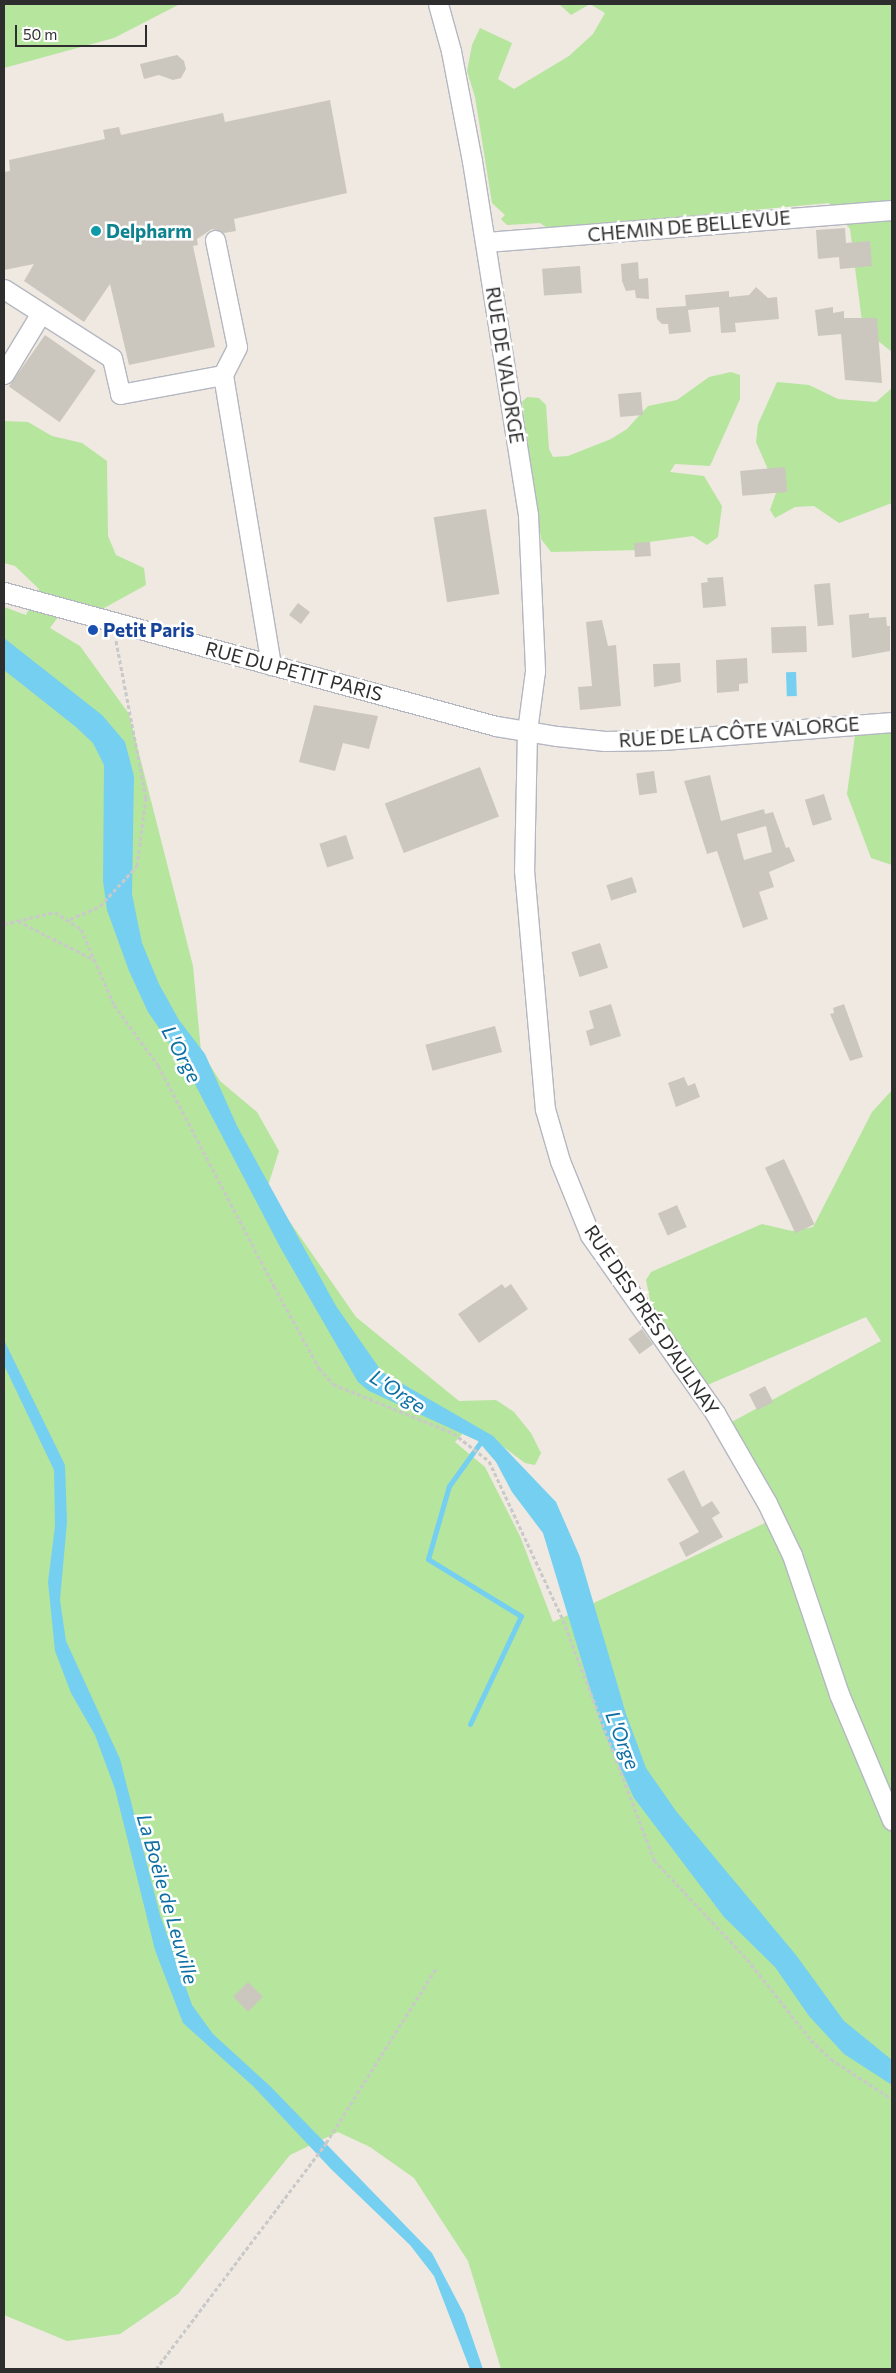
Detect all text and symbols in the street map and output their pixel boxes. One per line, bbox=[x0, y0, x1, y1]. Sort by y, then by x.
scale bar bbox=[18, 15, 150, 47]
text: 50 m bbox=[23, 25, 57, 43]
street label: CHEMIN DE BELLEVUE bbox=[587, 206, 791, 246]
place label: Delpharm bbox=[106, 220, 192, 242]
marker: Delpharm bbox=[90, 225, 102, 237]
street label: RUE DE VALORGE bbox=[481, 285, 529, 445]
place label: Petit Paris bbox=[103, 619, 194, 641]
marker: Petit Paris bbox=[87, 624, 99, 636]
street label: RUE DU PETIT PARIS bbox=[203, 636, 385, 706]
street label: RUE DE LA CÔTE VALORGE bbox=[618, 712, 860, 752]
water label: L'Orge bbox=[157, 1021, 207, 1087]
street label: RUE DES PRÉS D'AULNAY bbox=[580, 1221, 724, 1419]
water label: L'Orge bbox=[366, 1364, 430, 1418]
water label: L'Orge bbox=[601, 1707, 645, 1773]
water label: La Boële de Leuville bbox=[132, 1811, 204, 1987]

